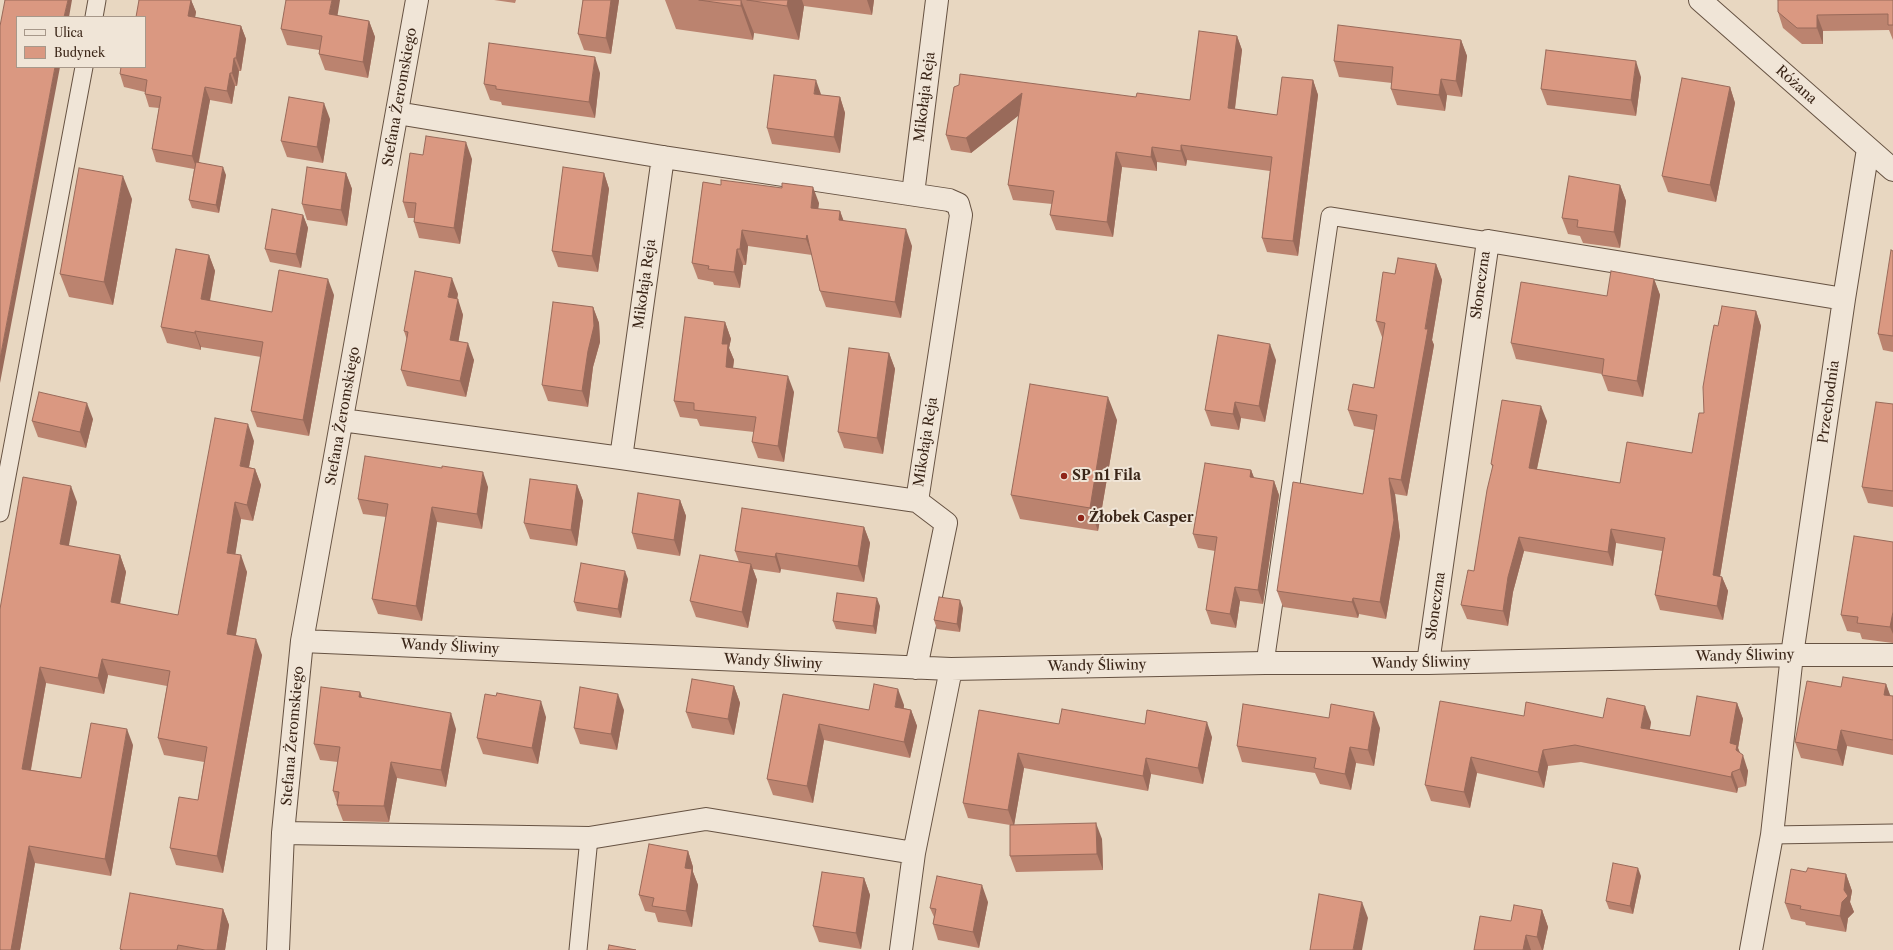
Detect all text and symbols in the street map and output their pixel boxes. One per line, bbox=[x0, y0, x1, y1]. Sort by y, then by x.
legend bbox=[16, 16, 146, 68]
text: Ulica bbox=[54, 25, 83, 40]
street label: Stefana Żeromskiego bbox=[380, 26, 420, 168]
text: Budynek bbox=[54, 45, 105, 60]
street label: Mikołaja Reja bbox=[911, 51, 939, 143]
street label: Różana bbox=[1772, 62, 1820, 108]
street label: Mikołaja Reja bbox=[630, 238, 660, 330]
street label: Słoneczna bbox=[1468, 250, 1494, 320]
street label: Stefana Żeromskiego bbox=[323, 345, 363, 487]
street label: Przechodnia bbox=[1815, 359, 1843, 445]
street label: Mikołaja Reja bbox=[911, 396, 941, 488]
place label: SP n1 Fila bbox=[1072, 468, 1141, 484]
marker: SP n1 Fila bbox=[1059, 471, 1069, 481]
place label: Żłobek Casper bbox=[1089, 510, 1194, 526]
marker: Żłobek Casper bbox=[1076, 513, 1086, 523]
street label: Słoneczna bbox=[1423, 571, 1449, 641]
street label: Wandy Śliwiny bbox=[400, 636, 500, 658]
street label: Wandy Śliwiny bbox=[1695, 647, 1795, 665]
street label: Wandy Śliwiny bbox=[723, 651, 823, 673]
street label: Wandy Śliwiny bbox=[1371, 654, 1471, 672]
street label: Wandy Śliwiny bbox=[1047, 657, 1147, 675]
street label: Stefana Żeromskiego bbox=[279, 665, 307, 807]

